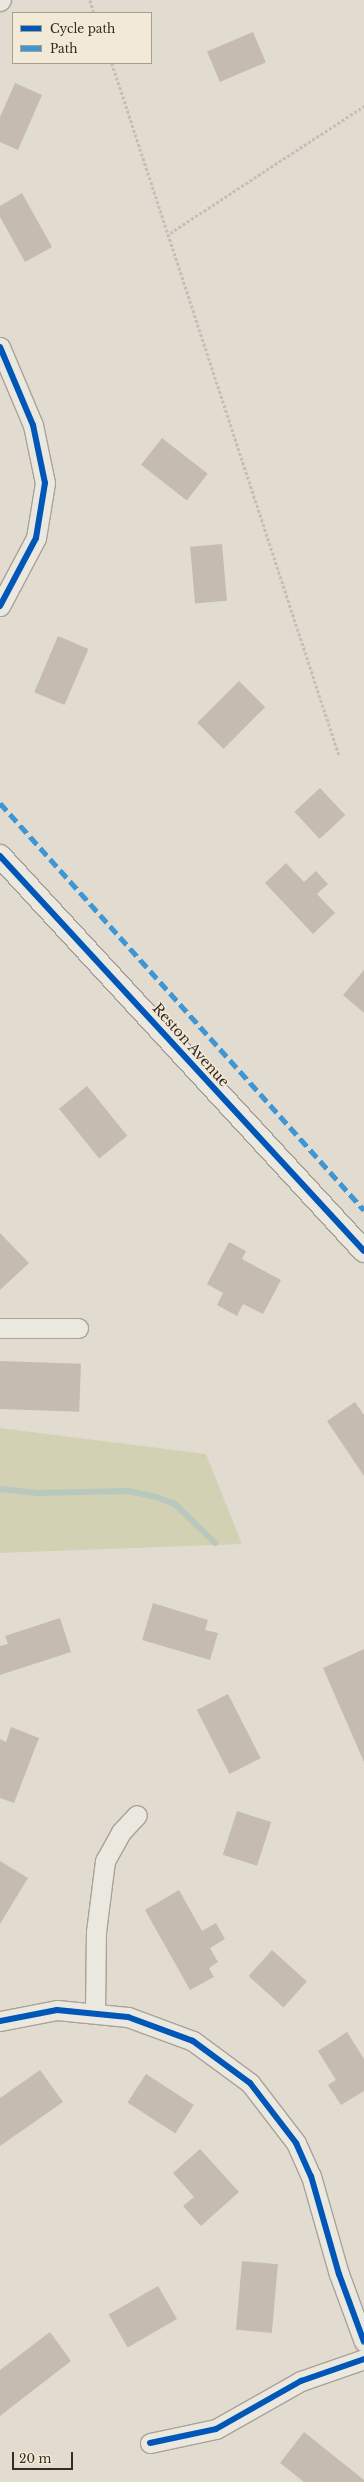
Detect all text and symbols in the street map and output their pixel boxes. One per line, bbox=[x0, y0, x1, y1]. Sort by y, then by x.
legend bbox=[12, 12, 152, 64]
text: Cycle path bbox=[50, 21, 115, 36]
text: Path bbox=[50, 41, 78, 56]
street label: Reston Avenue bbox=[149, 1000, 233, 1090]
scale bar bbox=[14, 2444, 75, 2470]
text: 20 m bbox=[19, 2451, 51, 2466]

